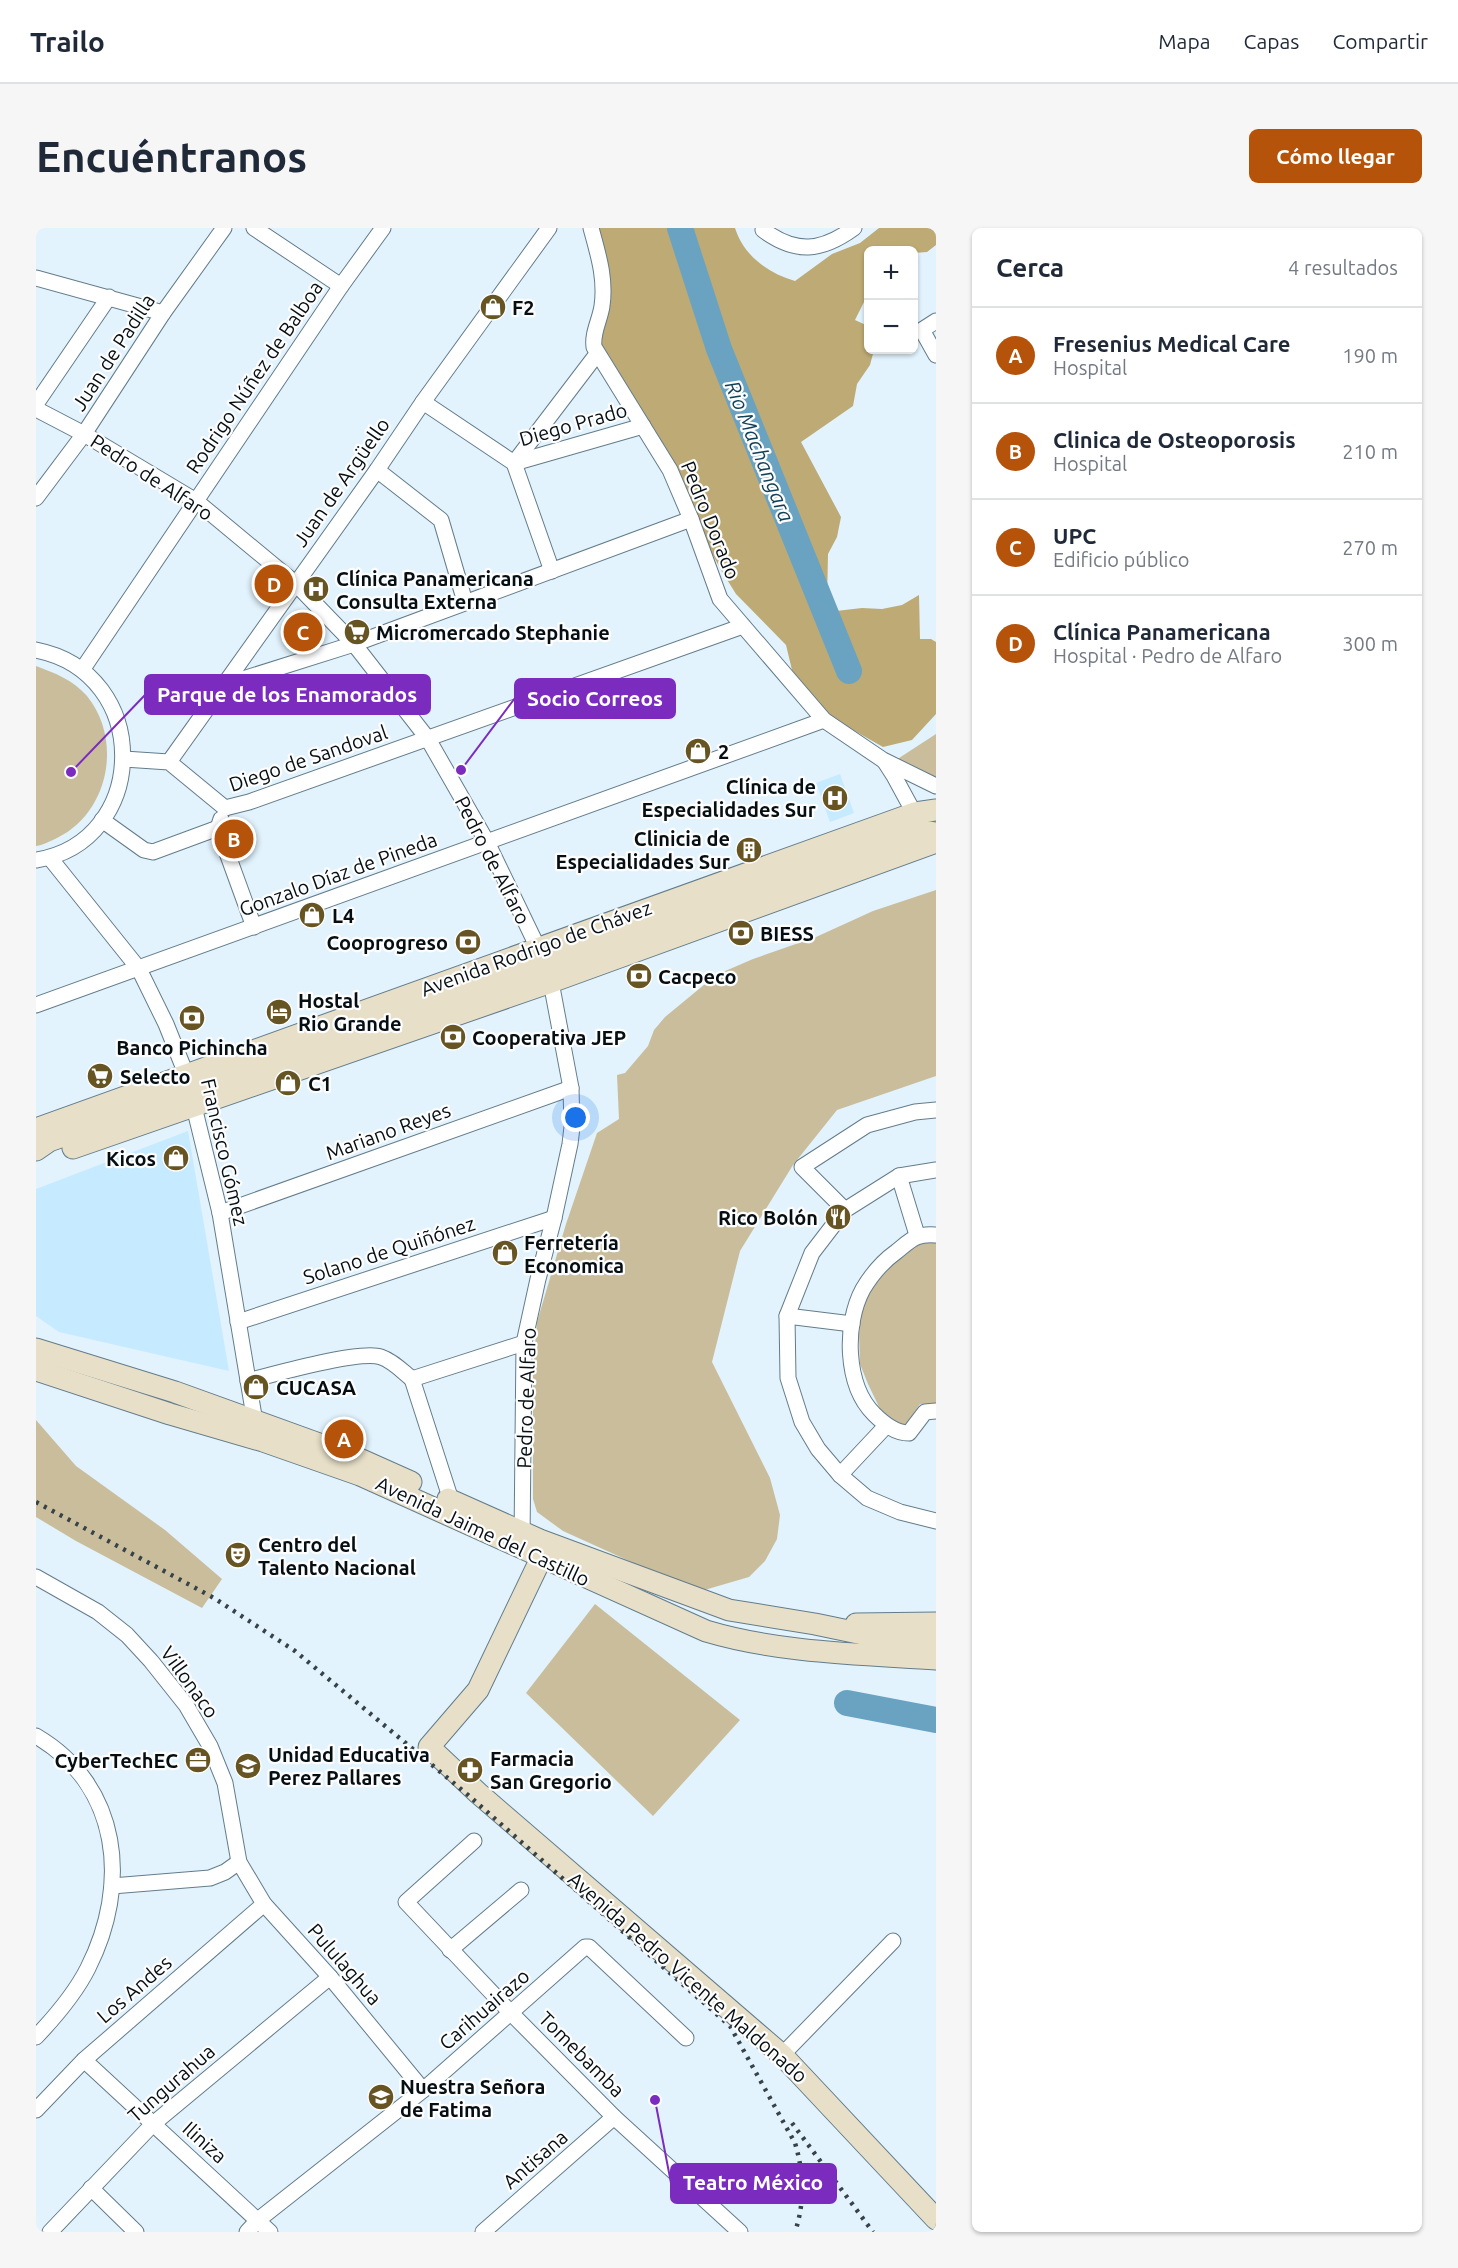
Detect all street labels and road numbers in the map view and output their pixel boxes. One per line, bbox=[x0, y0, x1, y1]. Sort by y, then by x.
street label: Rodrigo Núñez de Balboa bbox=[181, 276, 327, 478]
street label: Juan de Padilla bbox=[67, 289, 159, 415]
street label: Diego Prado bbox=[516, 398, 630, 450]
street label: Juan de Argüello bbox=[288, 413, 394, 551]
street label: Pedro de Alfaro bbox=[87, 429, 217, 525]
street label: Pedro Dorado bbox=[677, 458, 745, 582]
street label: Diego de Sandoval bbox=[226, 720, 390, 796]
street label: Pedro de Alfaro bbox=[451, 792, 535, 928]
street label: Gonzalo Díaz de Pineda bbox=[236, 827, 440, 921]
street label: Avenida Rodrigo de Chávez bbox=[418, 896, 654, 1000]
street label: Francisco Gómez bbox=[197, 1076, 253, 1228]
street label: Mariano Reyes bbox=[323, 1098, 453, 1164]
street label: Solano de Quiñónez bbox=[300, 1211, 478, 1289]
street label: Pedro de Alfaro bbox=[512, 1327, 540, 1469]
street label: Avenida Jaime del Castillo bbox=[373, 1471, 593, 1591]
street label: Villonaco bbox=[156, 1642, 224, 1722]
street label: Avenida Pedro Vicente Maldonado bbox=[564, 1867, 812, 2087]
street label: Pululaghua bbox=[303, 1919, 387, 2009]
street label: Los Andes bbox=[92, 1950, 176, 2028]
street label: Carihuairazo bbox=[434, 1964, 534, 2054]
street label: Tomebamba bbox=[534, 2006, 630, 2102]
street label: Tungurahua bbox=[123, 2039, 219, 2127]
street label: Iliniza bbox=[178, 2116, 232, 2168]
street label: Antisana bbox=[498, 2125, 572, 2193]

